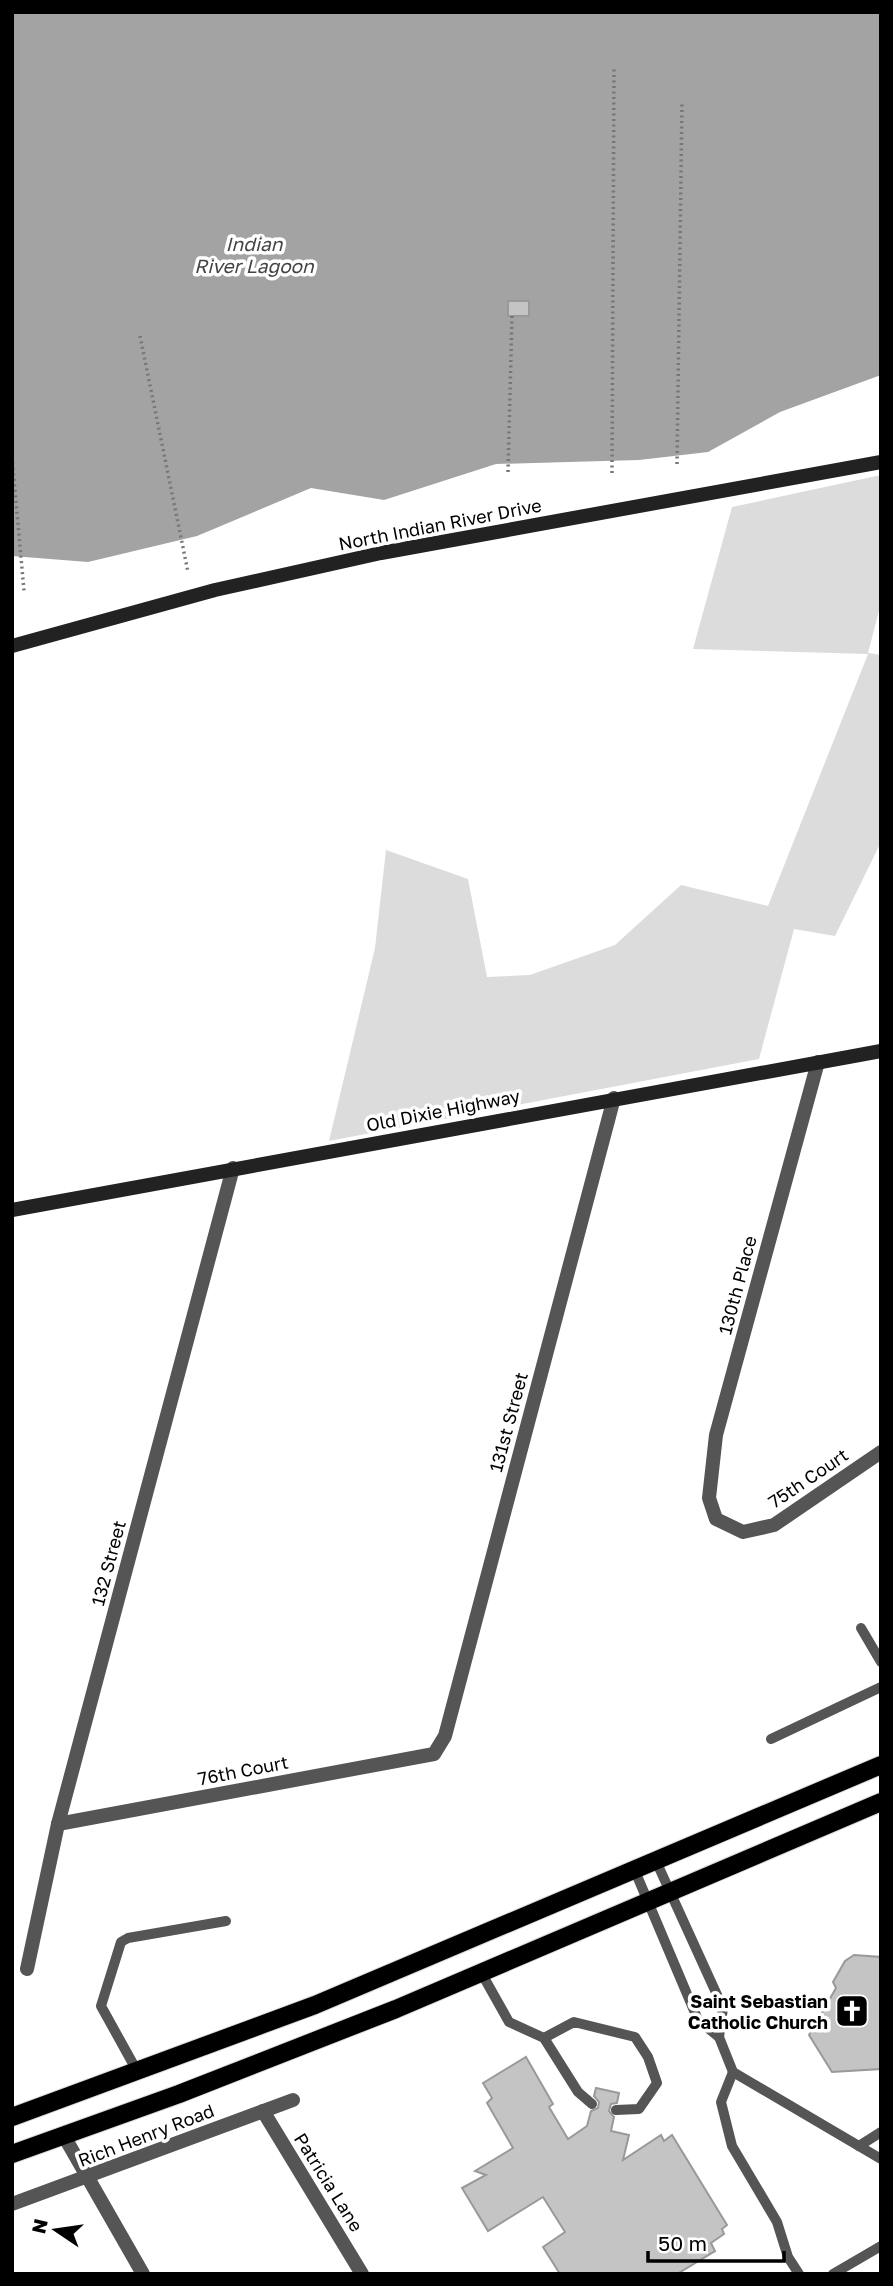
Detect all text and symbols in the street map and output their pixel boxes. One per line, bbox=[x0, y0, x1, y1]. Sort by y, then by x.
water label: Indian River Lagoon bbox=[194, 232, 315, 277]
street label: North Indian River Drive bbox=[337, 494, 543, 554]
street label: Old Dixie Highway bbox=[364, 1084, 522, 1136]
street label: 130th Place bbox=[713, 1233, 761, 1337]
street label: 131st Street bbox=[484, 1370, 532, 1474]
street label: 75th Court bbox=[764, 1443, 852, 1513]
street label: 132 Street bbox=[86, 1518, 130, 1608]
street label: 76th Court bbox=[196, 1750, 290, 1790]
place label: Saint Sebastian Catholic Church bbox=[688, 1990, 828, 2033]
church icon: Saint Sebastian Catholic Church bbox=[833, 1992, 871, 2030]
street label: Rich Henry Road bbox=[75, 2099, 217, 2171]
street label: Patricia Lane bbox=[290, 2129, 368, 2235]
north arrow bbox=[21, 2195, 91, 2265]
text: N bbox=[26, 2216, 52, 2236]
scale bar bbox=[648, 2220, 784, 2264]
text: 50 m bbox=[658, 2230, 707, 2256]

